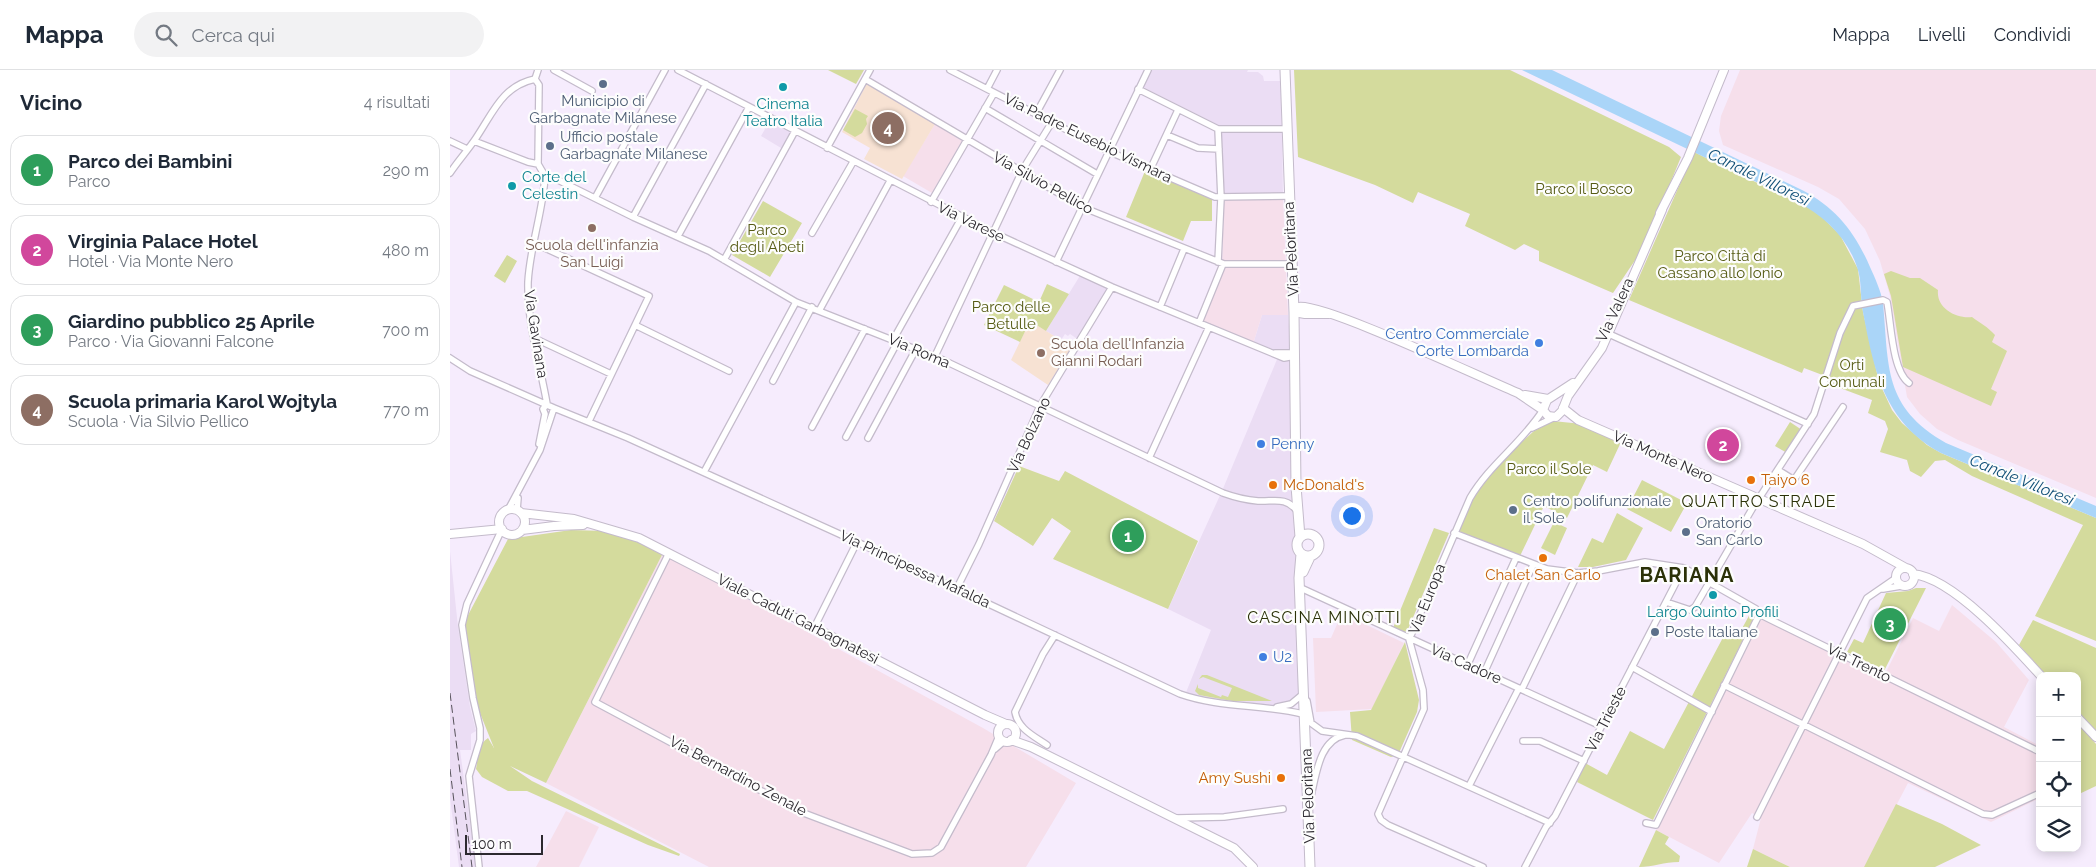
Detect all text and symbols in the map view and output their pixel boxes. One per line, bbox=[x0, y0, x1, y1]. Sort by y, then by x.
search box bbox=[134, 12, 484, 57]
text: Mappa bbox=[25, 20, 104, 49]
icon: search bbox=[152, 21, 180, 49]
text: Cerca qui bbox=[192, 24, 275, 46]
text: Mappa bbox=[1832, 24, 1890, 45]
text: Livelli bbox=[1918, 24, 1966, 45]
text: Condividi bbox=[1994, 24, 2071, 45]
marker: Municipio di Garbagnate Milanese bbox=[597, 78, 609, 90]
marker: Cinema Teatro Italia bbox=[777, 81, 789, 93]
street label: Via Padre Eusebio Vismara bbox=[1001, 89, 1175, 187]
text: Vicino bbox=[20, 90, 82, 115]
place label: Municipio di Garbagnate Milanese bbox=[529, 92, 677, 127]
text: 4 risultati bbox=[364, 93, 430, 112]
place label: Cinema Teatro Italia bbox=[743, 95, 823, 130]
pin: 4 bbox=[872, 109, 904, 147]
place label: Ufficio postale Garbagnate Milanese bbox=[560, 128, 708, 163]
marker: Ufficio postale Garbagnate Milanese bbox=[544, 140, 556, 152]
water label: Canale Villoresi bbox=[1705, 144, 1813, 210]
street label: Via Silvio Pellico bbox=[990, 148, 1096, 218]
text: Parco dei Bambini bbox=[68, 150, 232, 172]
text: 1 bbox=[33, 161, 41, 180]
text: 290 m bbox=[383, 161, 429, 180]
place label: Corte del Celestin bbox=[522, 168, 587, 203]
text: Parco bbox=[68, 172, 110, 191]
marker: Corte del Celestin bbox=[506, 180, 518, 192]
park label: Parco il Bosco bbox=[1535, 180, 1633, 198]
street label: Via Varese bbox=[935, 198, 1008, 246]
street label: Via Peloritana bbox=[1280, 201, 1302, 297]
park label: Parco degli Abeti bbox=[730, 221, 804, 256]
marker: Scuola dell'infanzia San Luigi bbox=[586, 222, 598, 234]
text: Virginia Palace Hotel bbox=[68, 230, 258, 252]
place label: Scuola dell'infanzia San Luigi bbox=[525, 236, 659, 271]
text: 2 bbox=[32, 241, 42, 260]
text: 480 m bbox=[382, 241, 429, 260]
park label: Parco Città di Cassano allo Ionio bbox=[1657, 247, 1783, 282]
text: Hotel · Via Monte Nero bbox=[68, 252, 233, 271]
street label: Via Valera bbox=[1592, 275, 1638, 345]
street label: Via Gavinana bbox=[520, 289, 552, 379]
park label: Parco delle Betulle bbox=[972, 298, 1050, 333]
text: Giardino pubblico 25 Aprile bbox=[68, 310, 315, 332]
text: 3 bbox=[33, 321, 41, 340]
text: 700 m bbox=[382, 321, 429, 340]
place label: Centro Commerciale Corte Lombarda bbox=[1385, 325, 1529, 360]
street label: Via Roma bbox=[885, 330, 953, 372]
text: Parco · Via Giovanni Falcone bbox=[68, 332, 274, 351]
place label: Scuola dell'Infanzia Gianni Rodari bbox=[1051, 335, 1184, 370]
marker: Centro Commerciale Corte Lombarda bbox=[1533, 337, 1545, 349]
marker: Scuola dell'Infanzia Gianni Rodari bbox=[1035, 347, 1047, 359]
park label: Orti Comunali bbox=[1819, 356, 1885, 391]
text: Scuola primaria Karol Wojtyla bbox=[68, 390, 337, 412]
street label: Via Bolzano bbox=[1004, 394, 1054, 476]
text: 4 bbox=[32, 401, 42, 420]
text: 770 m bbox=[383, 401, 429, 420]
text: Scuola · Via Silvio Pellico bbox=[68, 412, 249, 431]
pin: 2 bbox=[1707, 426, 1739, 464]
street label: Via Monte Nero bbox=[1610, 427, 1716, 487]
place label: Penny bbox=[1271, 435, 1314, 453]
marker: Penny bbox=[1255, 438, 1267, 450]
water label: Canale Villoresi bbox=[1967, 450, 2077, 510]
park label: Parco il Sole bbox=[1507, 460, 1592, 478]
place label: Taiyo 6 bbox=[1761, 471, 1810, 489]
marker: Taiyo 6 bbox=[1745, 474, 1757, 486]
place label: McDonald's bbox=[1283, 476, 1364, 494]
marker: McDonald's bbox=[1267, 479, 1279, 491]
place label: Centro polifunzionale il Sole bbox=[1523, 492, 1671, 527]
district label: QUATTRO STRADE bbox=[1681, 492, 1837, 511]
your location bbox=[1339, 503, 1365, 529]
marker: Centro polifunzionale il Sole bbox=[1507, 504, 1519, 516]
place label: Oratorio San Carlo bbox=[1696, 514, 1763, 549]
pin: 1 bbox=[1112, 517, 1144, 555]
street label: Via Principessa Mafalda bbox=[837, 526, 993, 612]
marker: Oratorio San Carlo bbox=[1680, 526, 1692, 538]
marker: Chalet San Carlo bbox=[1537, 552, 1549, 564]
street label: Via Europa bbox=[1405, 561, 1449, 637]
district label: BARIANA bbox=[1640, 563, 1734, 587]
place label: Chalet San Carlo bbox=[1485, 566, 1601, 584]
street label: Viale Caduti Garbagnatesi bbox=[714, 570, 882, 668]
marker: Largo Quinto Profili bbox=[1707, 589, 1719, 601]
place label: Largo Quinto Profili bbox=[1647, 603, 1779, 621]
pin: 3 bbox=[1874, 605, 1906, 643]
district label: CASCINA MINOTTI bbox=[1247, 608, 1401, 627]
place label: Poste Italiane bbox=[1665, 623, 1758, 641]
marker: Poste Italiane bbox=[1649, 626, 1661, 638]
street label: Via Cadore bbox=[1428, 640, 1505, 688]
street label: Via Trento bbox=[1824, 640, 1894, 686]
place label: U2 bbox=[1273, 648, 1292, 666]
marker: U2 bbox=[1257, 651, 1269, 663]
map controls bbox=[2036, 672, 2081, 852]
button: + bbox=[2036, 672, 2081, 717]
street label: Via Trieste bbox=[1582, 683, 1630, 755]
button: − bbox=[2036, 717, 2081, 762]
street label: Via Bernardino Zenale bbox=[666, 732, 810, 820]
street label: Via Peloritana bbox=[1297, 748, 1319, 844]
button: locate bbox=[2036, 762, 2081, 807]
place label: Amy Sushi bbox=[1198, 769, 1271, 787]
marker: Amy Sushi bbox=[1275, 772, 1287, 784]
button: layers bbox=[2036, 807, 2081, 852]
scale bar bbox=[465, 832, 542, 855]
text: 100 m bbox=[472, 836, 512, 852]

